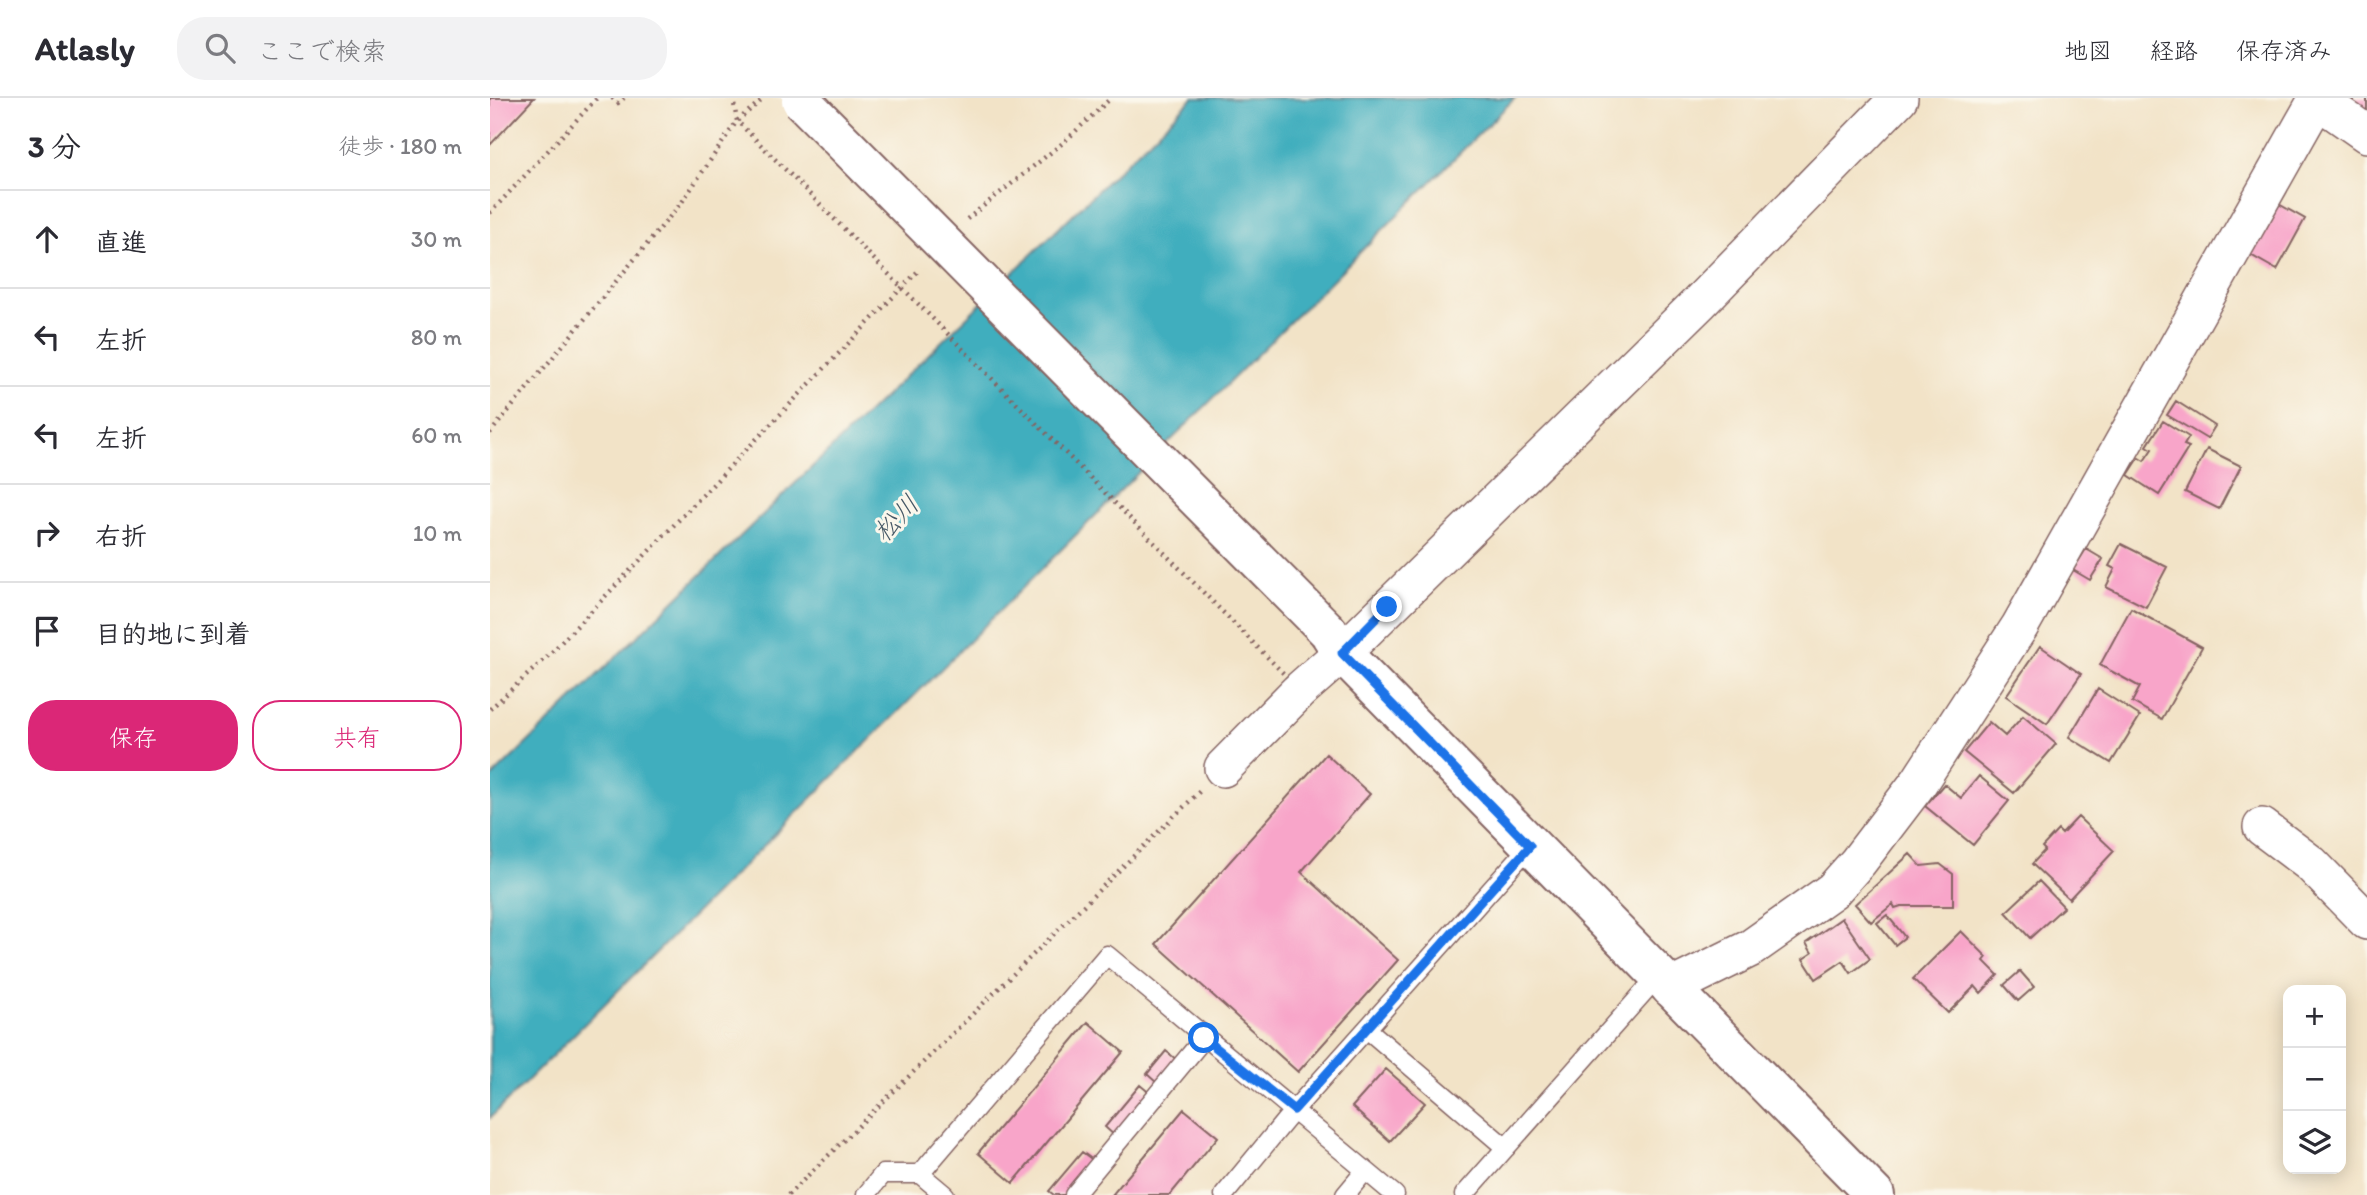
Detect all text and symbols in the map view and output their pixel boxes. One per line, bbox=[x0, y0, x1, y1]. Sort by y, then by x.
search box bbox=[177, 17, 667, 80]
text: Atlasly bbox=[35, 29, 135, 68]
icon: search bbox=[201, 29, 239, 67]
text: ここで検索 bbox=[257, 35, 387, 67]
text: 地図 bbox=[2064, 36, 2112, 65]
text: 経路 bbox=[2150, 36, 2198, 65]
text: 保存済み bbox=[2236, 36, 2332, 65]
text: 3 分 bbox=[28, 128, 81, 165]
text: 徒歩 · 180 m bbox=[338, 132, 462, 160]
icon: ahead bbox=[28, 220, 66, 258]
text: 30 m bbox=[411, 225, 462, 253]
text: 直進 bbox=[95, 226, 147, 258]
icon: left bbox=[28, 318, 66, 356]
text: 80 m bbox=[411, 323, 462, 351]
text: 左折 bbox=[95, 324, 147, 356]
icon: left bbox=[28, 416, 66, 454]
text: 60 m bbox=[411, 421, 462, 449]
text: 左折 bbox=[95, 422, 147, 454]
water label: 松川 bbox=[866, 488, 926, 548]
icon: right bbox=[28, 514, 66, 552]
text: 10 m bbox=[413, 519, 462, 547]
text: 右折 bbox=[95, 520, 147, 552]
route end bbox=[1371, 591, 1402, 622]
icon: arrive bbox=[28, 612, 66, 650]
text: 目的地に到着 bbox=[95, 618, 251, 650]
button: 保存 bbox=[28, 700, 238, 771]
button: 共有 bbox=[252, 700, 462, 771]
map controls bbox=[2283, 985, 2346, 1174]
button: + bbox=[2283, 985, 2346, 1048]
route start bbox=[1188, 1022, 1219, 1053]
button: − bbox=[2283, 1048, 2346, 1111]
button: layers bbox=[2283, 1111, 2346, 1174]

